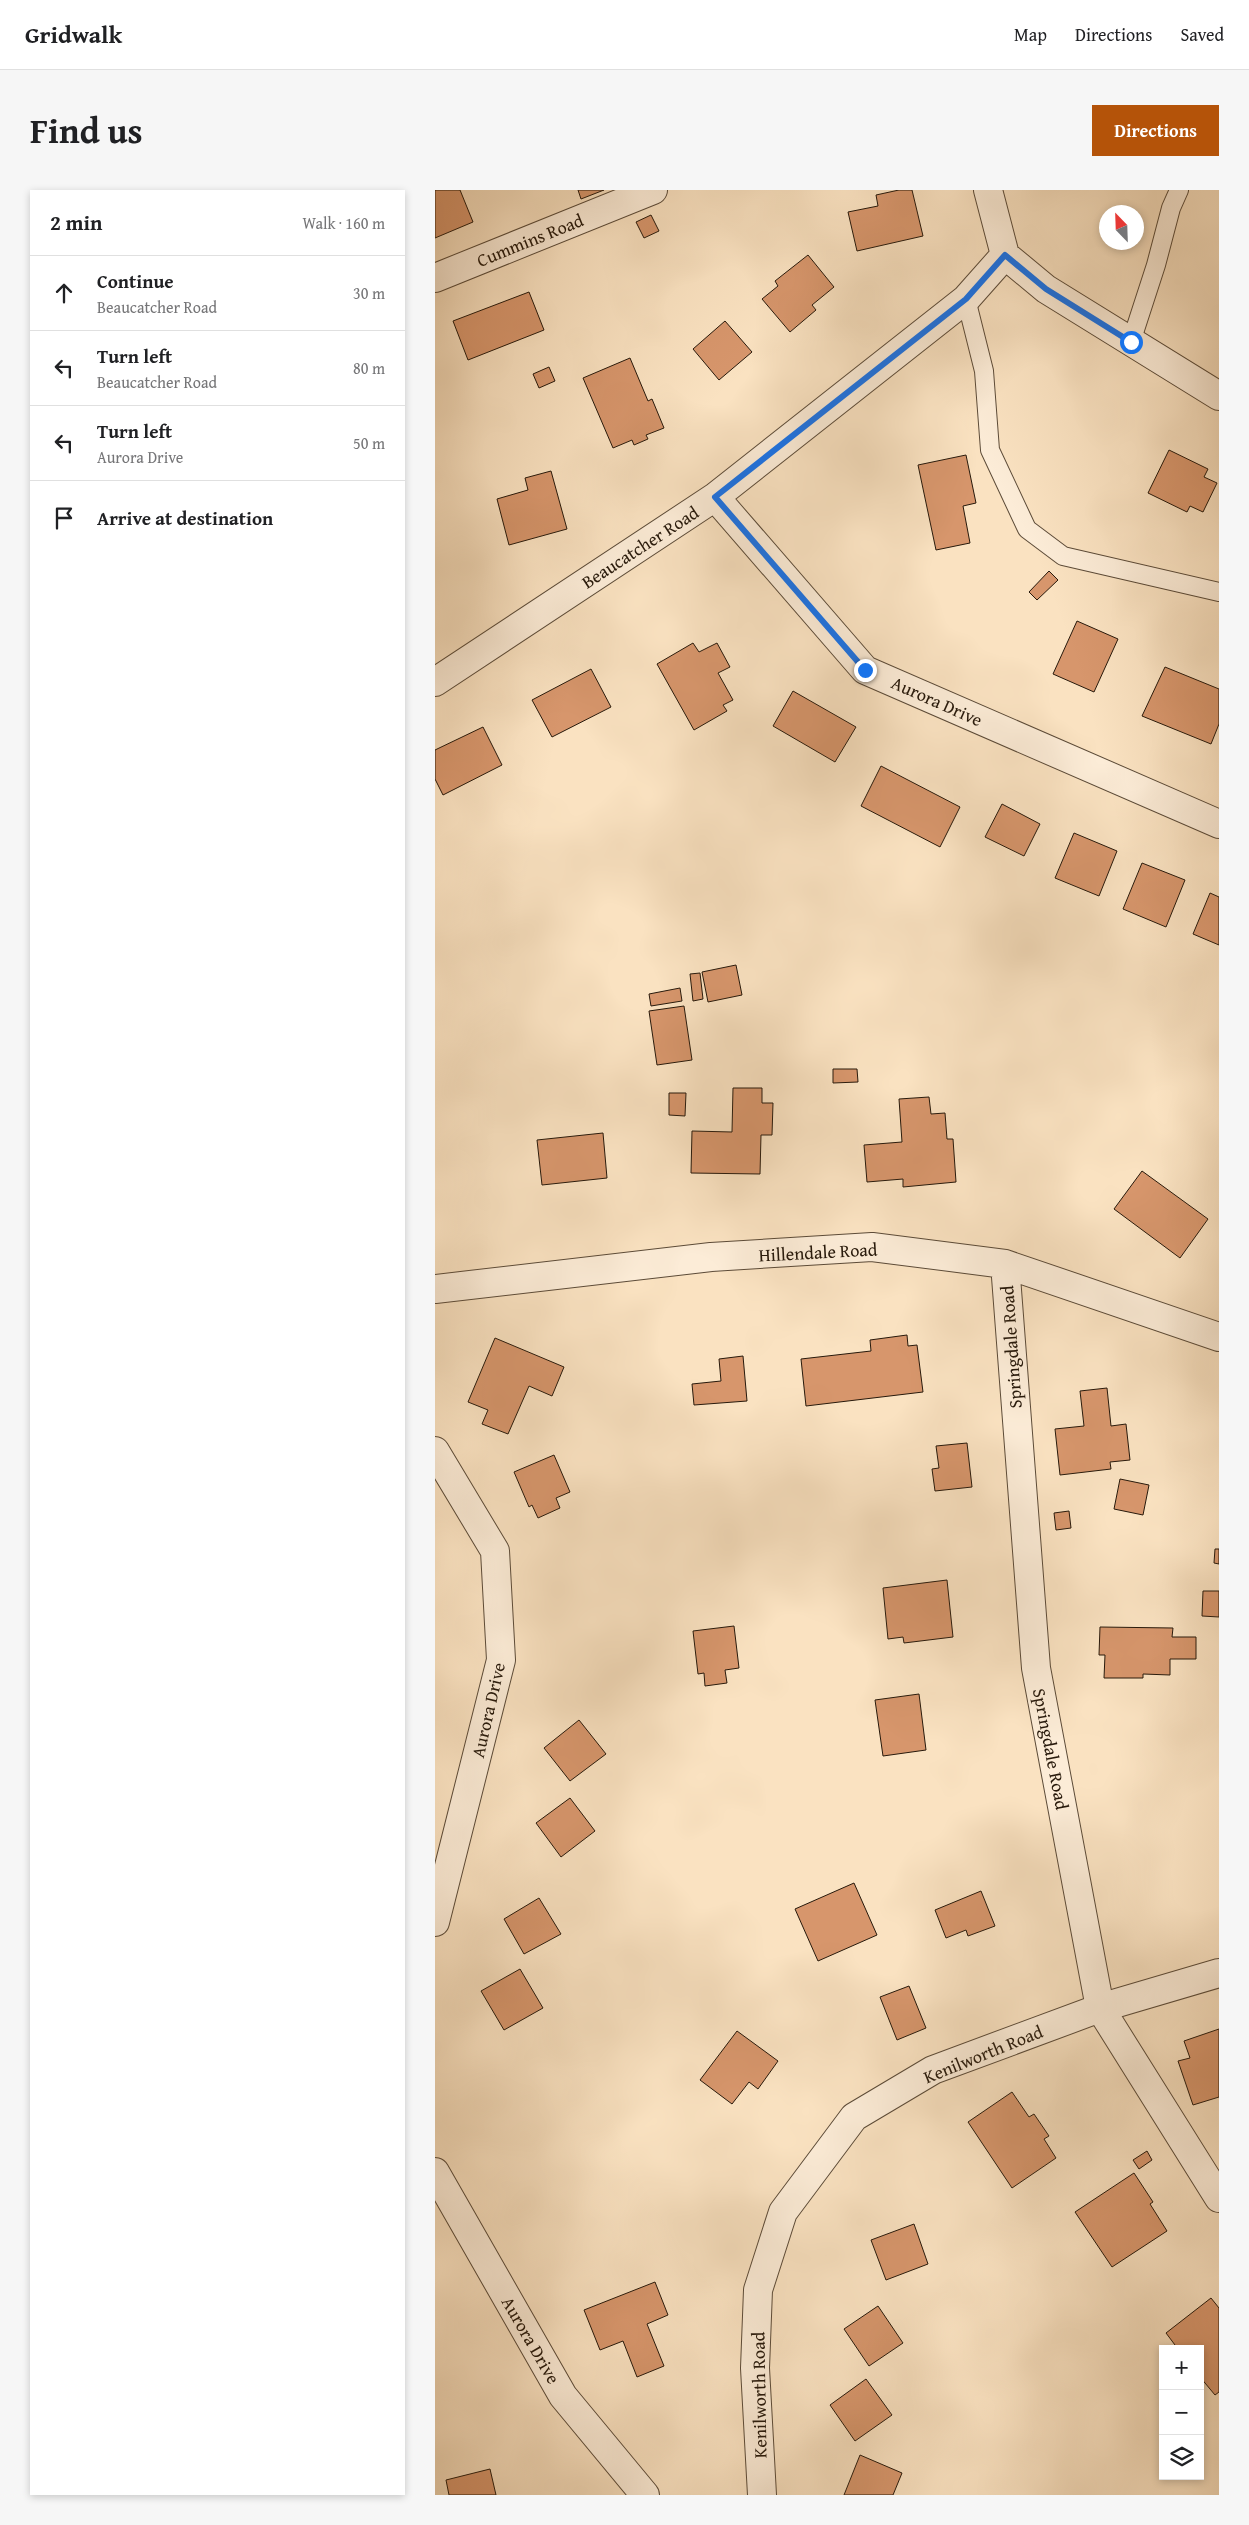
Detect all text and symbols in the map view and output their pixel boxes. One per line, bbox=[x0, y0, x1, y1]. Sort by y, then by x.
text: Gridwalk bbox=[25, 17, 122, 52]
text: Map bbox=[1014, 21, 1047, 48]
text: Directions bbox=[1075, 21, 1152, 48]
text: Saved bbox=[1180, 21, 1224, 48]
text: Find us bbox=[30, 105, 143, 156]
button: Directions bbox=[1092, 105, 1219, 156]
north arrow bbox=[1099, 205, 1144, 250]
street label: Cummins Road bbox=[473, 206, 588, 274]
text: 2 min bbox=[50, 207, 102, 238]
text: Walk · 160 m bbox=[302, 211, 385, 235]
text: Continue bbox=[97, 267, 174, 295]
icon: ahead bbox=[50, 279, 78, 307]
text: 30 m bbox=[353, 281, 385, 305]
text: Beaucatcher Road bbox=[97, 295, 217, 319]
route start bbox=[1120, 331, 1143, 354]
text: Turn left bbox=[97, 342, 172, 370]
icon: left bbox=[50, 354, 78, 382]
text: 80 m bbox=[353, 356, 385, 380]
text: Beaucatcher Road bbox=[97, 370, 217, 394]
text: Turn left bbox=[97, 417, 172, 445]
icon: left bbox=[50, 429, 78, 457]
text: 50 m bbox=[353, 431, 385, 455]
text: Aurora Drive bbox=[97, 445, 183, 469]
street label: Beaucatcher Road bbox=[576, 499, 704, 595]
icon: arrive bbox=[50, 504, 78, 532]
text: Arrive at destination bbox=[97, 504, 273, 532]
route end bbox=[854, 659, 877, 682]
street label: Aurora Drive bbox=[887, 669, 987, 733]
street label: Hillendale Road bbox=[758, 1235, 878, 1269]
street label: Springdale Road bbox=[993, 1284, 1029, 1409]
street label: Aurora Drive bbox=[464, 1660, 512, 1760]
street label: Springdale Road bbox=[1026, 1686, 1076, 1812]
street label: Kenilworth Road bbox=[919, 2018, 1047, 2090]
street label: Aurora Drive bbox=[495, 2291, 567, 2389]
street label: Kenilworth Road bbox=[744, 2331, 774, 2458]
map controls bbox=[1159, 2345, 1204, 2480]
button: + bbox=[1159, 2345, 1204, 2390]
button: − bbox=[1159, 2390, 1204, 2435]
button: layers bbox=[1159, 2435, 1204, 2480]

